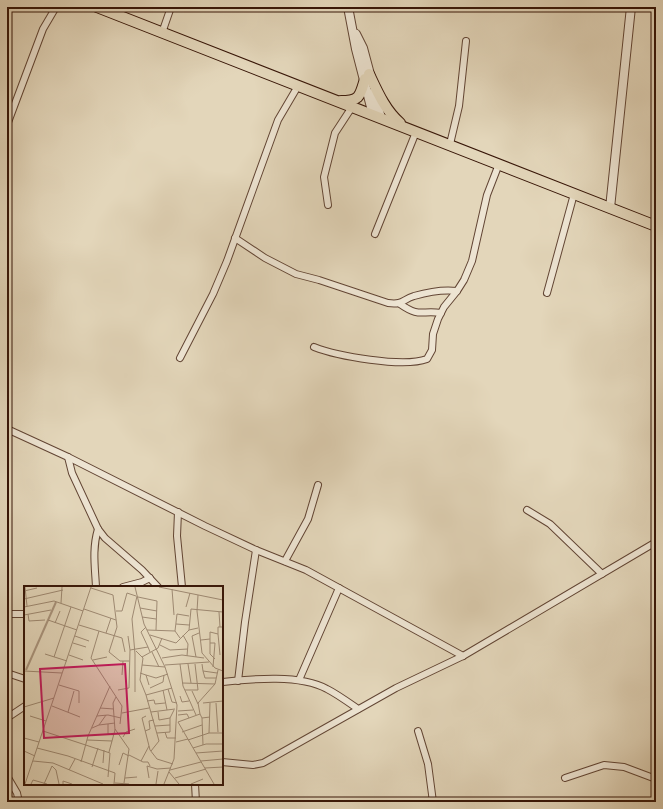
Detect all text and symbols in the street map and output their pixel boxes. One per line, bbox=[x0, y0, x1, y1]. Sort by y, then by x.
inset map bbox=[24, 586, 223, 785]

